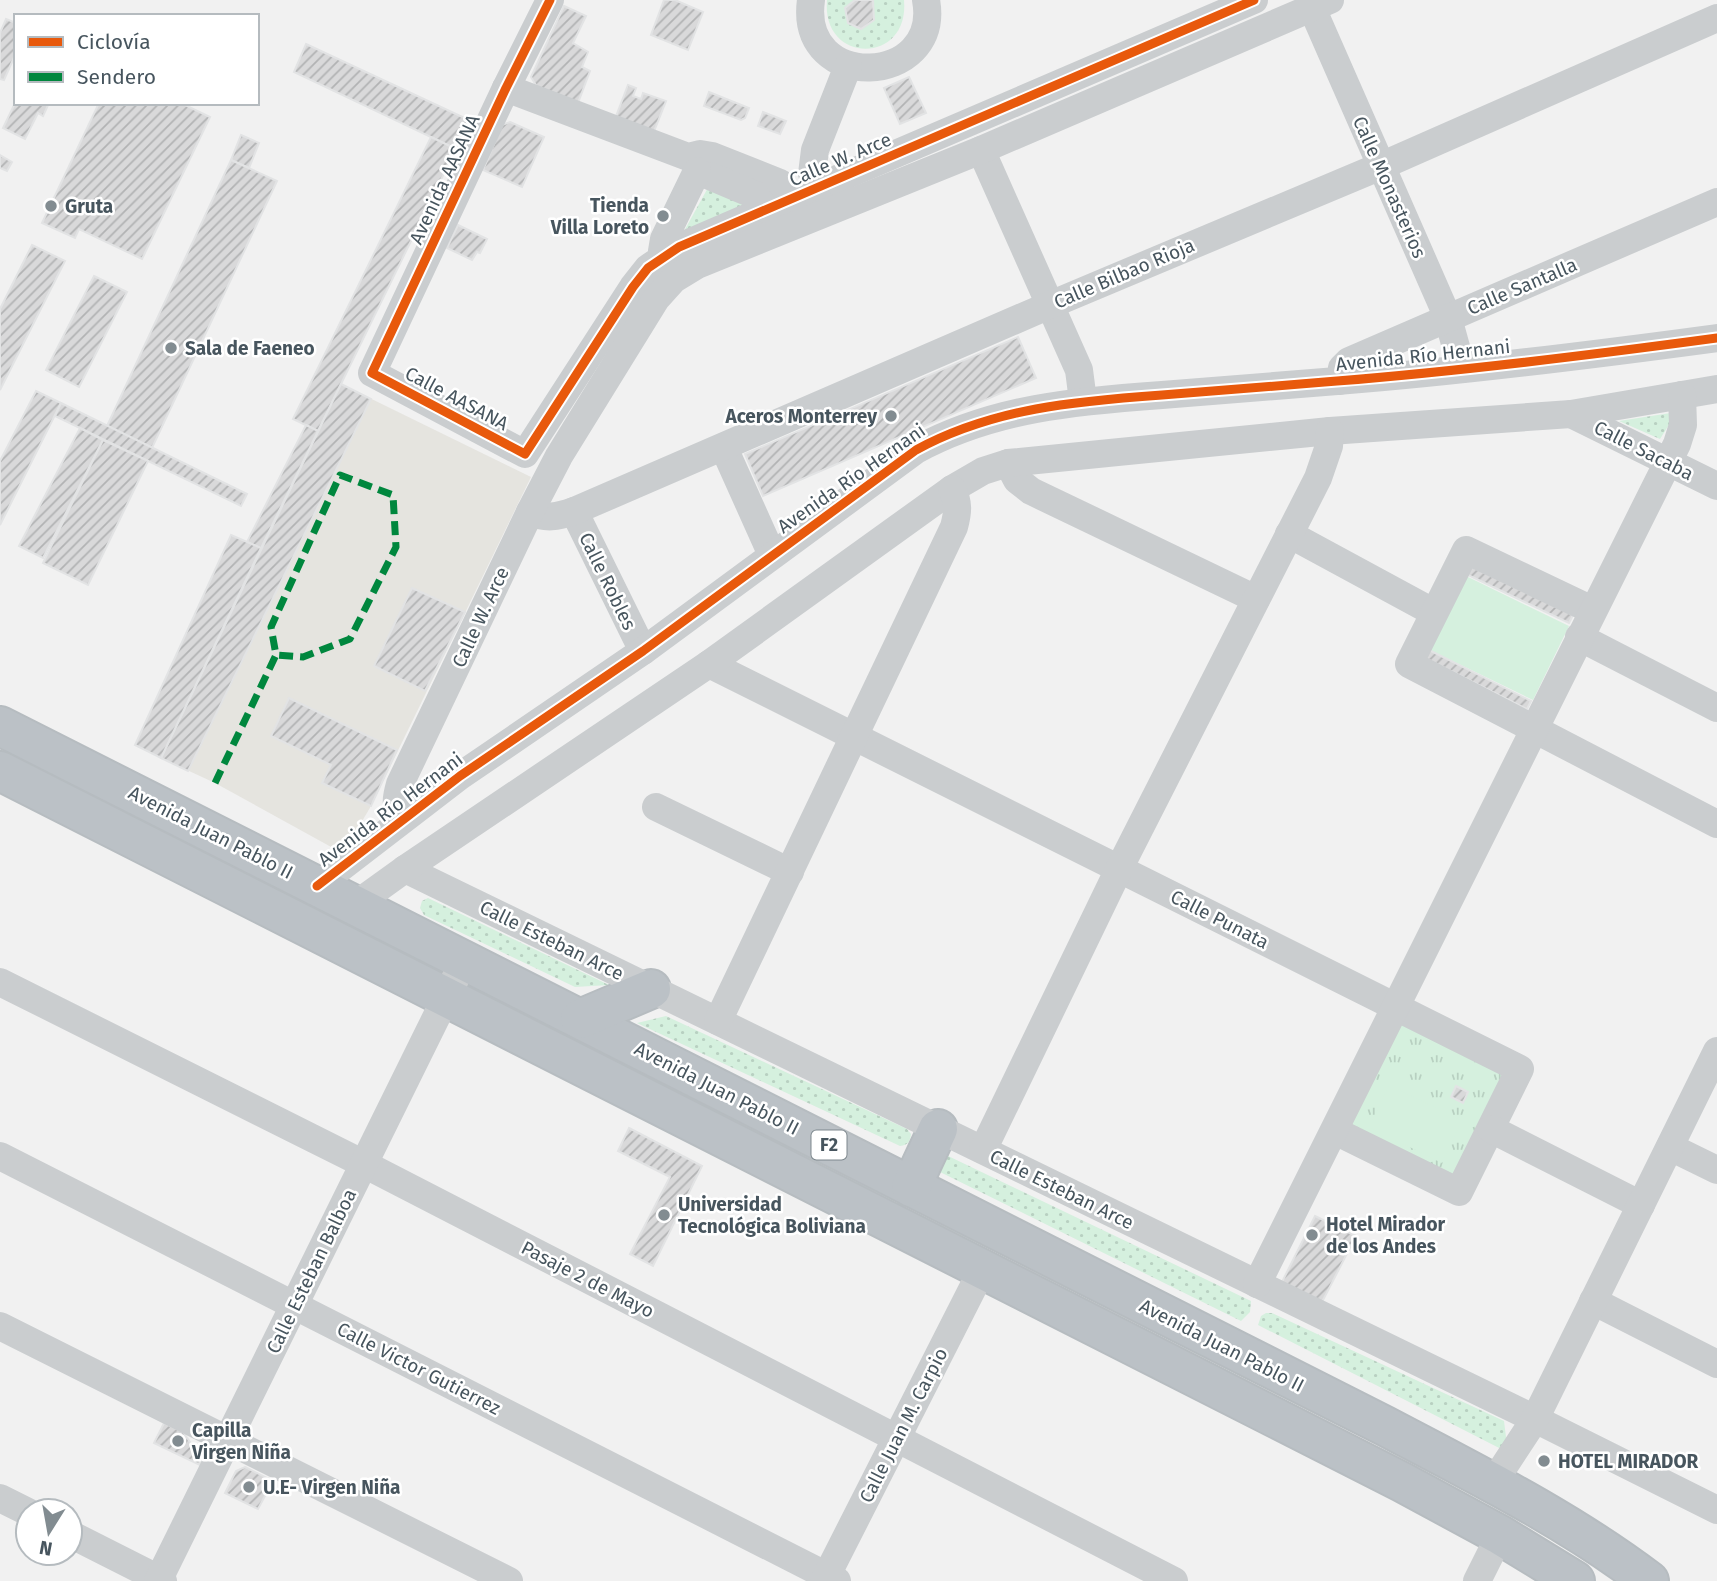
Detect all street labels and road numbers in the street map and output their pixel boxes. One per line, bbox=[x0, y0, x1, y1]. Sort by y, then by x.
street label: Avenida AASANA bbox=[404, 111, 485, 248]
street label: Calle Monasterios bbox=[1348, 113, 1431, 262]
street label: Calle W. Arce bbox=[786, 128, 895, 191]
street label: Calle Bilbao Rioja bbox=[1050, 233, 1198, 313]
street label: Calle Santalla bbox=[1464, 253, 1581, 320]
street label: Avenida Río Hernani bbox=[1335, 335, 1511, 376]
street label: Calle AASANA bbox=[401, 362, 513, 435]
street label: Calle Sacaba bbox=[1590, 416, 1697, 485]
street label: Avenida Río Hernani bbox=[773, 419, 930, 538]
street label: Calle Robles bbox=[574, 529, 641, 634]
street label: Calle W. Arce bbox=[447, 563, 514, 671]
street label: Avenida Río Hernani bbox=[313, 747, 467, 871]
street label: Avenida Juan Pablo II bbox=[125, 781, 297, 884]
street label: Calle Punata bbox=[1167, 885, 1273, 954]
street label: Calle Esteban Arce bbox=[476, 896, 627, 985]
street label: Avenida Juan Pablo II bbox=[631, 1037, 803, 1140]
road number: F2 bbox=[812, 1130, 846, 1160]
street label: Calle Esteban Arce bbox=[986, 1145, 1137, 1234]
street label: Calle Esteban Balboa bbox=[262, 1185, 361, 1357]
street label: Pasaje 2 de Mayo bbox=[517, 1236, 658, 1323]
street label: Avenida Juan Pablo II bbox=[1136, 1294, 1308, 1397]
street label: Calle Victor Gutierrez bbox=[333, 1317, 504, 1420]
street label: Calle Juan M. Carpio bbox=[854, 1344, 952, 1506]

